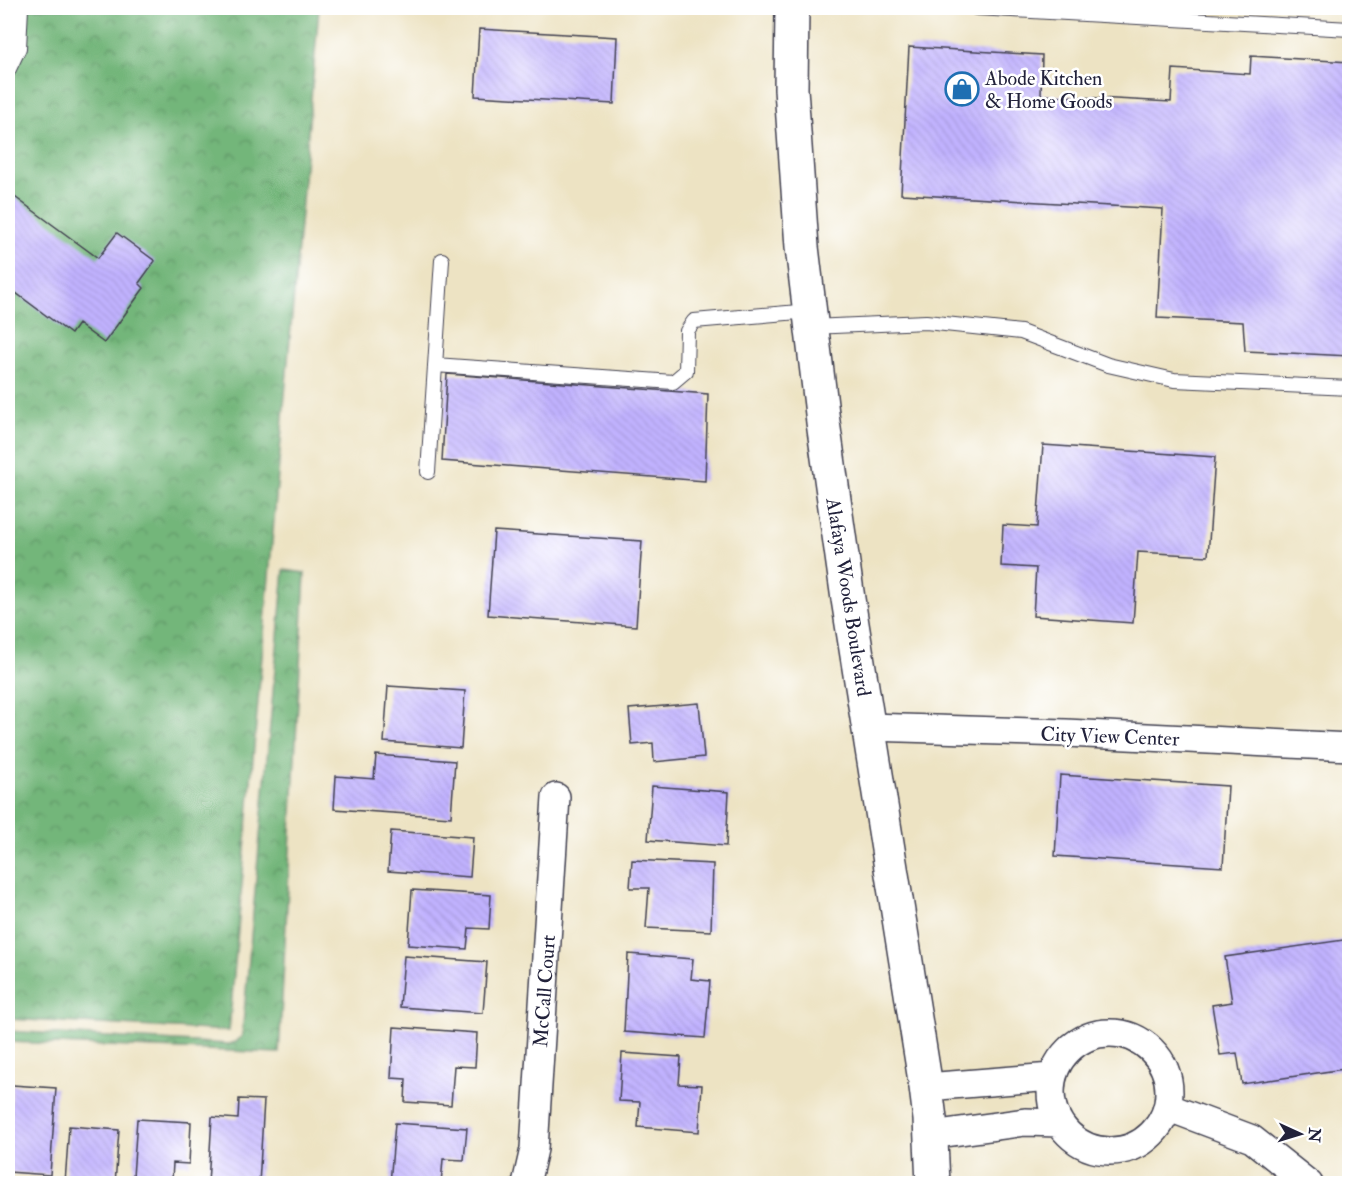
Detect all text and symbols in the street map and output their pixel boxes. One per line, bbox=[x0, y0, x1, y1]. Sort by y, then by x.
place label: Abode Kitchen & Home Goods bbox=[984, 66, 1113, 114]
shop icon: Abode Kitchen & Home Goods bbox=[944, 71, 980, 107]
street label: Alafaya Woods Boulevard bbox=[820, 495, 877, 698]
street label: City View Center bbox=[1040, 722, 1180, 751]
street label: McCall Court bbox=[528, 933, 561, 1048]
north arrow bbox=[1270, 1104, 1330, 1164]
text: N bbox=[1303, 1126, 1325, 1143]

